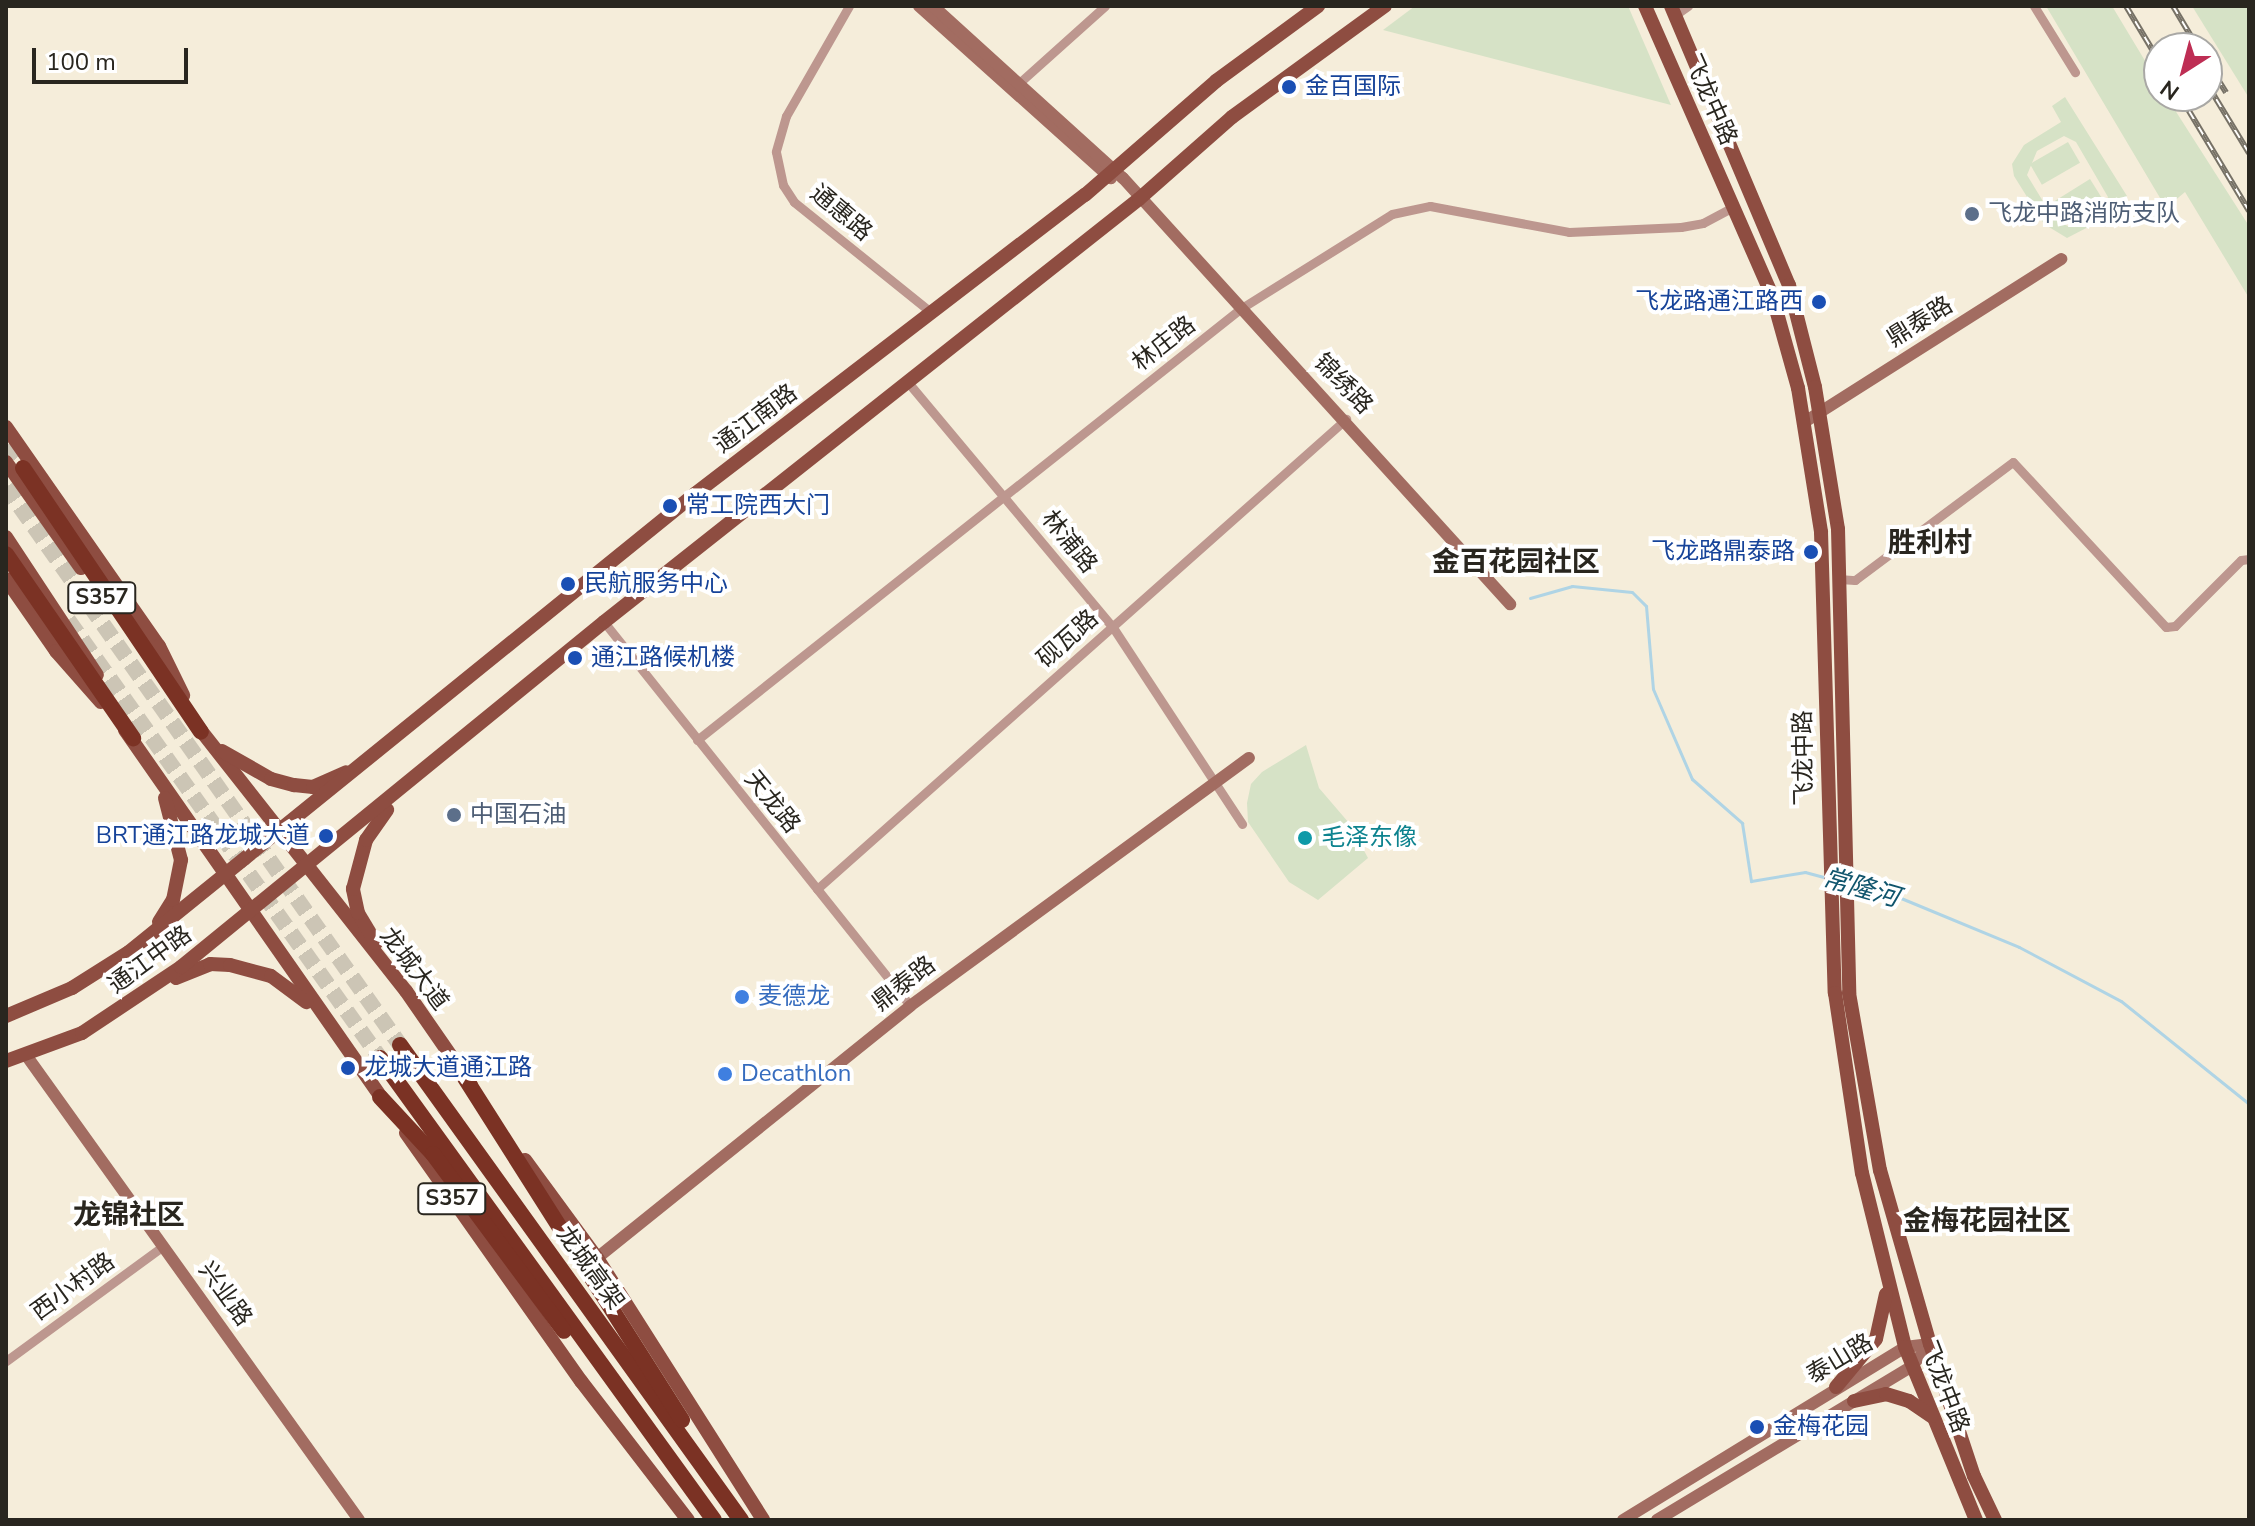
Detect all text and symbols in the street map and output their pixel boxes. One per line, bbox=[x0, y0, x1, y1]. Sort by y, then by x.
scale bar bbox=[36, 32, 192, 82]
north arrow bbox=[2143, 32, 2223, 112]
text: 100 m bbox=[46, 46, 116, 78]
street label: 飞龙中路 bbox=[1677, 50, 1743, 150]
place label: 金百国际 bbox=[1305, 73, 1401, 101]
text: N bbox=[2155, 73, 2186, 107]
marker: 金百国际 bbox=[1280, 78, 1298, 96]
street label: 通惠路 bbox=[804, 179, 878, 247]
place label: 飞龙中路消防支队 bbox=[1988, 200, 2180, 228]
marker: 飞龙中路消防支队 bbox=[1963, 205, 1981, 223]
place label: 飞龙路通江路西 bbox=[1635, 288, 1803, 316]
street label: 鼎泰路 bbox=[1882, 291, 1958, 353]
marker: 飞龙路通江路西 bbox=[1810, 293, 1828, 311]
street label: 林庄路 bbox=[1127, 310, 1201, 378]
street label: 锦绣路 bbox=[1308, 348, 1378, 420]
street label: 通江南路 bbox=[709, 379, 803, 459]
place label: 常工院西大门 bbox=[686, 492, 830, 520]
marker: 常工院西大门 bbox=[661, 497, 679, 515]
street label: 林浦路 bbox=[1035, 505, 1103, 579]
district label: 胜利村 bbox=[1888, 526, 1972, 560]
place label: 飞龙路鼎泰路 bbox=[1651, 538, 1795, 566]
marker: 飞龙路鼎泰路 bbox=[1802, 543, 1820, 561]
district label: 金百花园社区 bbox=[1432, 545, 1600, 579]
place label: 民航服务中心 bbox=[584, 570, 728, 598]
marker: 民航服务中心 bbox=[559, 575, 577, 593]
road number: S357 bbox=[66, 580, 138, 616]
street label: 砚瓦路 bbox=[1032, 604, 1104, 674]
place label: 通江路候机楼 bbox=[591, 644, 735, 672]
marker: 通江路候机楼 bbox=[566, 649, 584, 667]
street label: 飞龙中路 bbox=[1789, 710, 1819, 806]
street label: 天龙路 bbox=[738, 765, 806, 839]
place label: 中国石油 bbox=[470, 801, 566, 829]
marker: 中国石油 bbox=[445, 806, 463, 824]
place label: BRT通江路龙城大道 bbox=[96, 822, 310, 850]
place label: 毛泽东像 bbox=[1321, 824, 1417, 852]
marker: BRT通江路龙城大道 bbox=[317, 827, 335, 845]
marker: 毛泽东像 bbox=[1296, 829, 1314, 847]
water label: 常隆河 bbox=[1819, 862, 1903, 914]
street label: 通江中路 bbox=[103, 920, 197, 1000]
street label: 龙城大道 bbox=[374, 922, 454, 1016]
street label: 鼎泰路 bbox=[867, 950, 941, 1018]
place label: 麦德龙 bbox=[758, 983, 830, 1011]
marker: 麦德龙 bbox=[733, 988, 751, 1006]
place label: 龙城大道通江路 bbox=[364, 1054, 532, 1082]
marker: 龙城大道通江路 bbox=[339, 1059, 357, 1077]
place label: Decathlon bbox=[741, 1060, 851, 1088]
marker: Decathlon bbox=[716, 1065, 734, 1083]
road number: S357 bbox=[416, 1181, 488, 1217]
district label: 龙锦社区 bbox=[73, 1198, 185, 1232]
district label: 金梅花园社区 bbox=[1903, 1204, 2071, 1238]
street label: 龙城高架 bbox=[550, 1221, 630, 1315]
street label: 西小村路 bbox=[26, 1247, 120, 1327]
street label: 兴业路 bbox=[192, 1256, 258, 1332]
street label: 泰山路 bbox=[1802, 1328, 1878, 1390]
street label: 飞龙中路 bbox=[1913, 1337, 1975, 1437]
place label: 金梅花园 bbox=[1773, 1413, 1869, 1441]
marker: 金梅花园 bbox=[1748, 1418, 1766, 1436]

